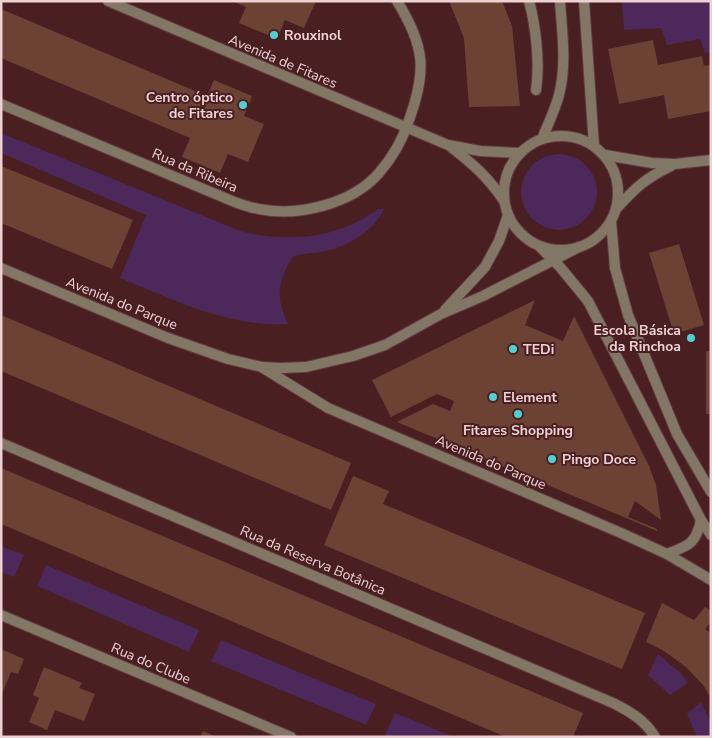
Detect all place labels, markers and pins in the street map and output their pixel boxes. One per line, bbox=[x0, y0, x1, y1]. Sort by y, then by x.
place label: Rouxinol bbox=[284, 26, 342, 45]
marker: Rouxinol bbox=[268, 29, 280, 41]
place label: Centro óptico de Fitares bbox=[146, 88, 233, 123]
marker: Centro óptico de Fitares bbox=[237, 99, 249, 111]
place label: Escola Básica da Rinchoa bbox=[594, 321, 681, 356]
marker: Escola Básica da Rinchoa bbox=[685, 332, 697, 344]
place label: TEDi bbox=[523, 340, 554, 359]
marker: TEDi bbox=[507, 343, 519, 355]
place label: Element bbox=[503, 388, 557, 407]
marker: Element bbox=[487, 391, 499, 403]
marker: Fitares Shopping bbox=[512, 408, 524, 420]
place label: Fitares Shopping bbox=[463, 421, 573, 440]
place label: Pingo Doce bbox=[562, 450, 636, 469]
marker: Pingo Doce bbox=[546, 453, 558, 465]

